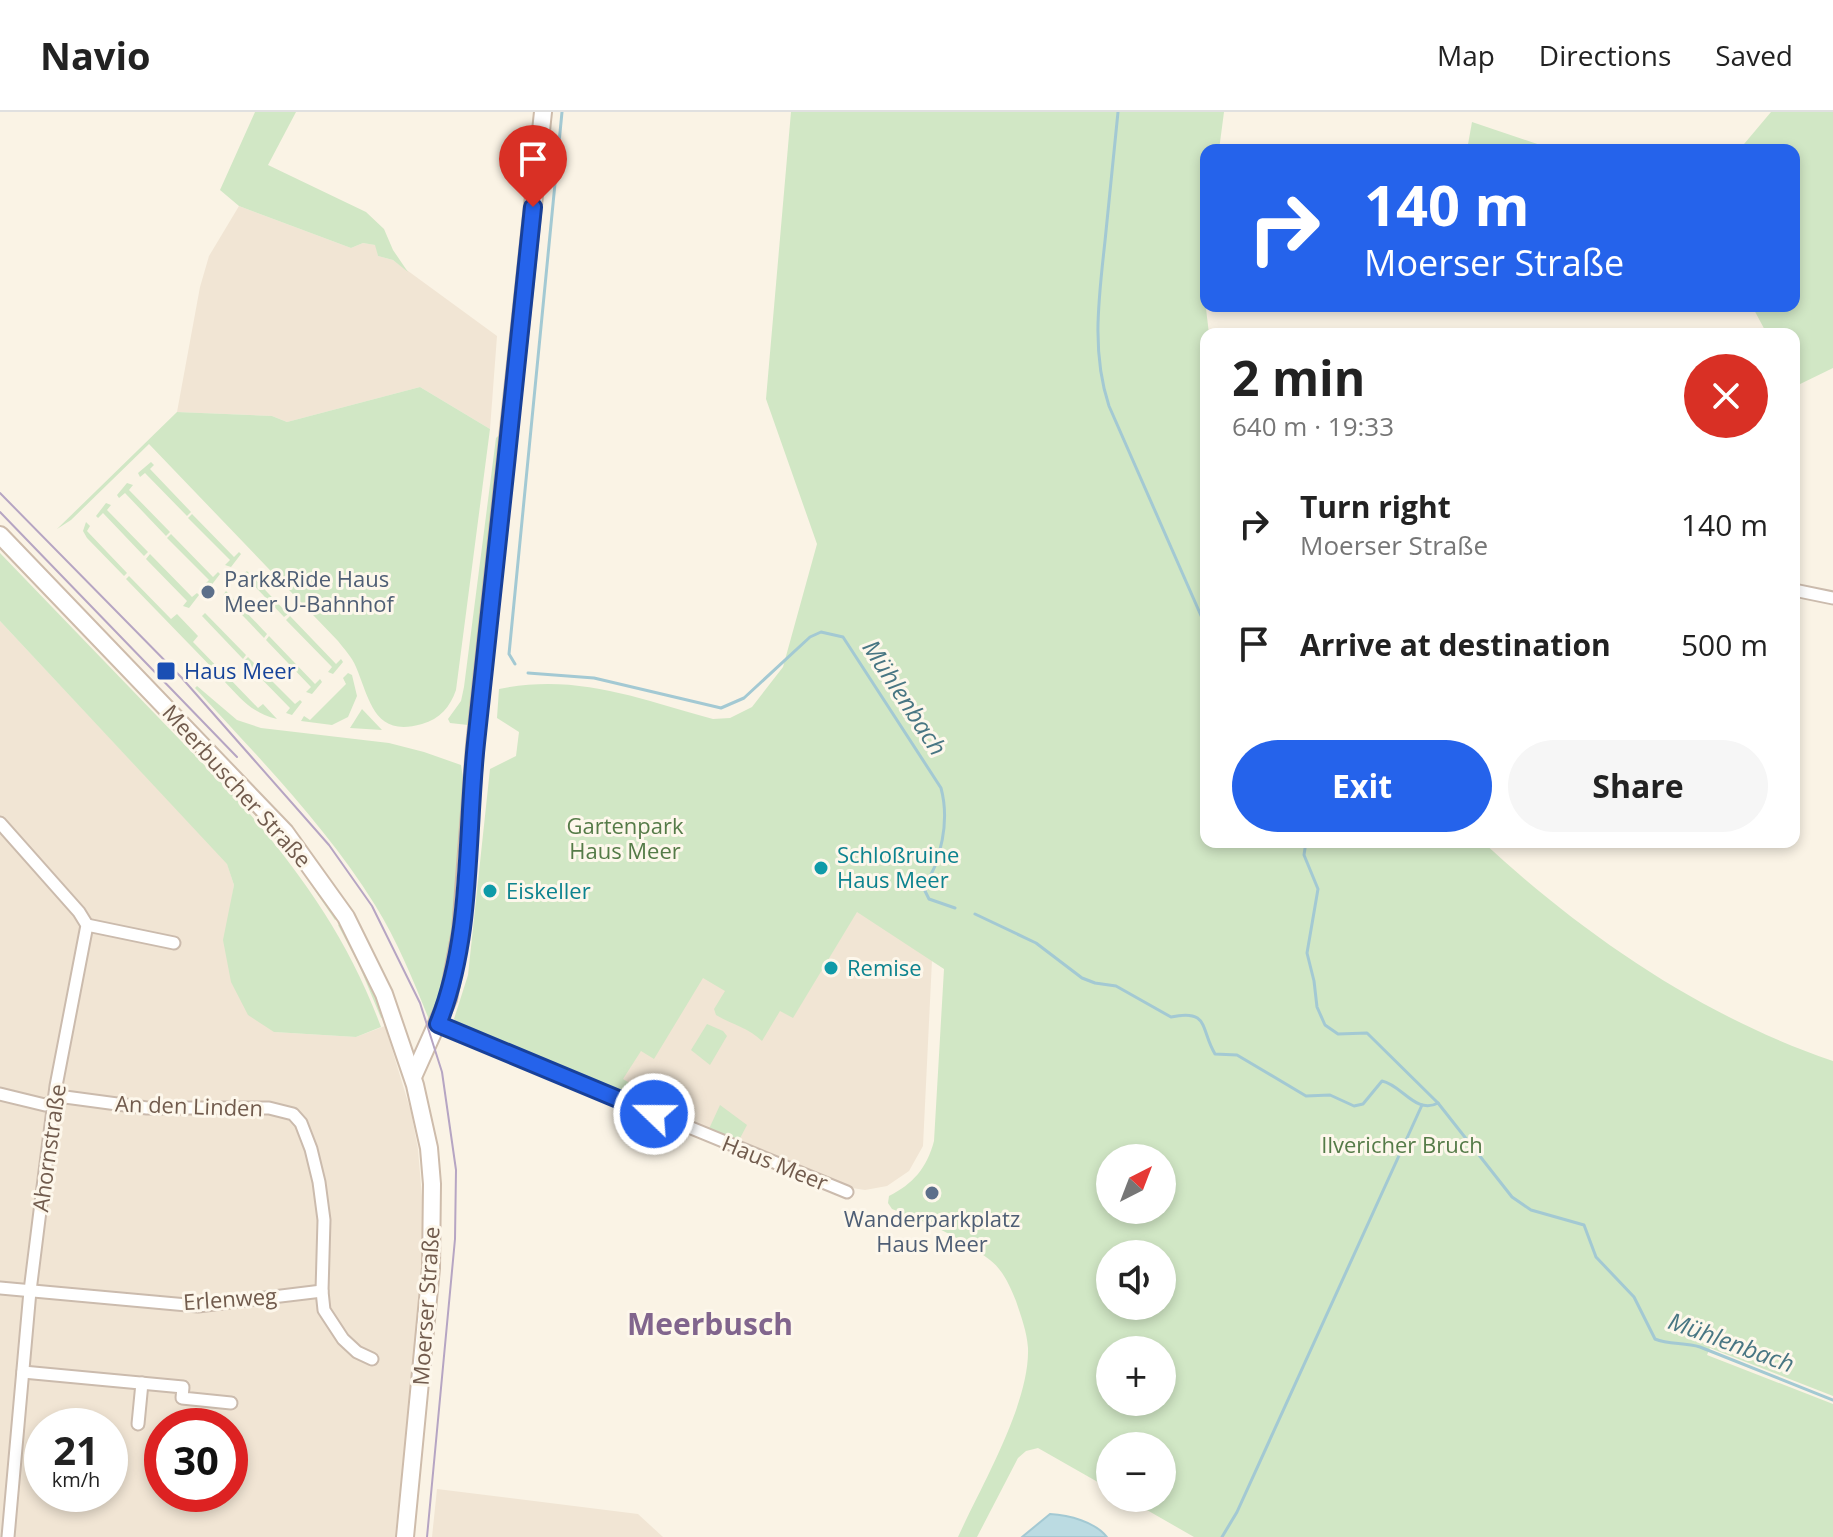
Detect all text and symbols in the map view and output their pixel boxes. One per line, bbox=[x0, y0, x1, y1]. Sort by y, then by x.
text: Navio bbox=[40, 29, 151, 81]
text: Map bbox=[1437, 36, 1495, 74]
text: Directions bbox=[1539, 36, 1671, 74]
text: Saved bbox=[1715, 36, 1793, 74]
pin bbox=[499, 125, 567, 207]
icon: arrive bbox=[511, 137, 555, 181]
text: 140 m bbox=[1364, 166, 1530, 242]
icon: right bbox=[1232, 176, 1336, 280]
text: Moerser Straße bbox=[1364, 238, 1624, 287]
text: 2 min bbox=[1232, 345, 1365, 410]
button: close bbox=[1684, 354, 1768, 438]
text: 640 m · 19:33 bbox=[1232, 408, 1394, 444]
text: Turn right bbox=[1300, 486, 1451, 527]
icon: right bbox=[1232, 502, 1276, 546]
text: 140 m bbox=[1681, 504, 1768, 545]
text: Moerser Straße bbox=[1300, 527, 1488, 563]
place label: Park&Ride Haus Meer U-Bahnhof bbox=[224, 563, 395, 618]
marker: Park&Ride Haus Meer U-Bahnhof bbox=[199, 583, 217, 601]
icon: arrive bbox=[1232, 622, 1276, 666]
text: Arrive at destination bbox=[1300, 624, 1611, 665]
text: 500 m bbox=[1681, 624, 1768, 665]
water label: Mühlenbach bbox=[856, 633, 955, 761]
place label: Haus Meer bbox=[184, 655, 296, 685]
marker: Haus Meer bbox=[155, 660, 177, 682]
street label: Meerbuscher Straße bbox=[157, 698, 319, 873]
button: Exit bbox=[1232, 740, 1492, 832]
button: Share bbox=[1508, 740, 1768, 832]
park label: Gartenpark Haus Meer bbox=[566, 810, 684, 865]
place label: Schloßruine Haus Meer bbox=[837, 839, 959, 894]
marker: Schloßruine Haus Meer bbox=[812, 859, 830, 877]
place label: Eiskeller bbox=[506, 875, 591, 905]
marker: Eiskeller bbox=[481, 882, 499, 900]
place label: Remise bbox=[847, 952, 922, 982]
marker: Remise bbox=[822, 959, 840, 977]
position arrow bbox=[612, 1072, 696, 1156]
street label: Ahornstraße bbox=[24, 1082, 72, 1214]
street label: An den Linden bbox=[115, 1087, 264, 1123]
street label: Haus Meer bbox=[718, 1127, 833, 1197]
park label: Ilvericher Bruch bbox=[1321, 1129, 1483, 1159]
north arrow bbox=[1096, 1144, 1176, 1224]
map controls bbox=[1096, 1144, 1176, 1512]
marker: Wanderparkplatz Haus Meer bbox=[923, 1184, 941, 1202]
place label: Wanderparkplatz Haus Meer bbox=[844, 1203, 1020, 1258]
street label: Moerser Straße bbox=[404, 1226, 446, 1386]
button: sound bbox=[1096, 1240, 1176, 1320]
street label: Erlenweg bbox=[182, 1280, 278, 1316]
district label: Meerbusch bbox=[627, 1303, 793, 1344]
water label: Mühlenbach bbox=[1664, 1304, 1799, 1380]
button: + bbox=[1096, 1336, 1176, 1416]
speed limit sign: 30 bbox=[144, 1408, 248, 1512]
text: 21 bbox=[53, 1422, 99, 1477]
button: − bbox=[1096, 1432, 1176, 1512]
text: km/h bbox=[52, 1466, 100, 1493]

